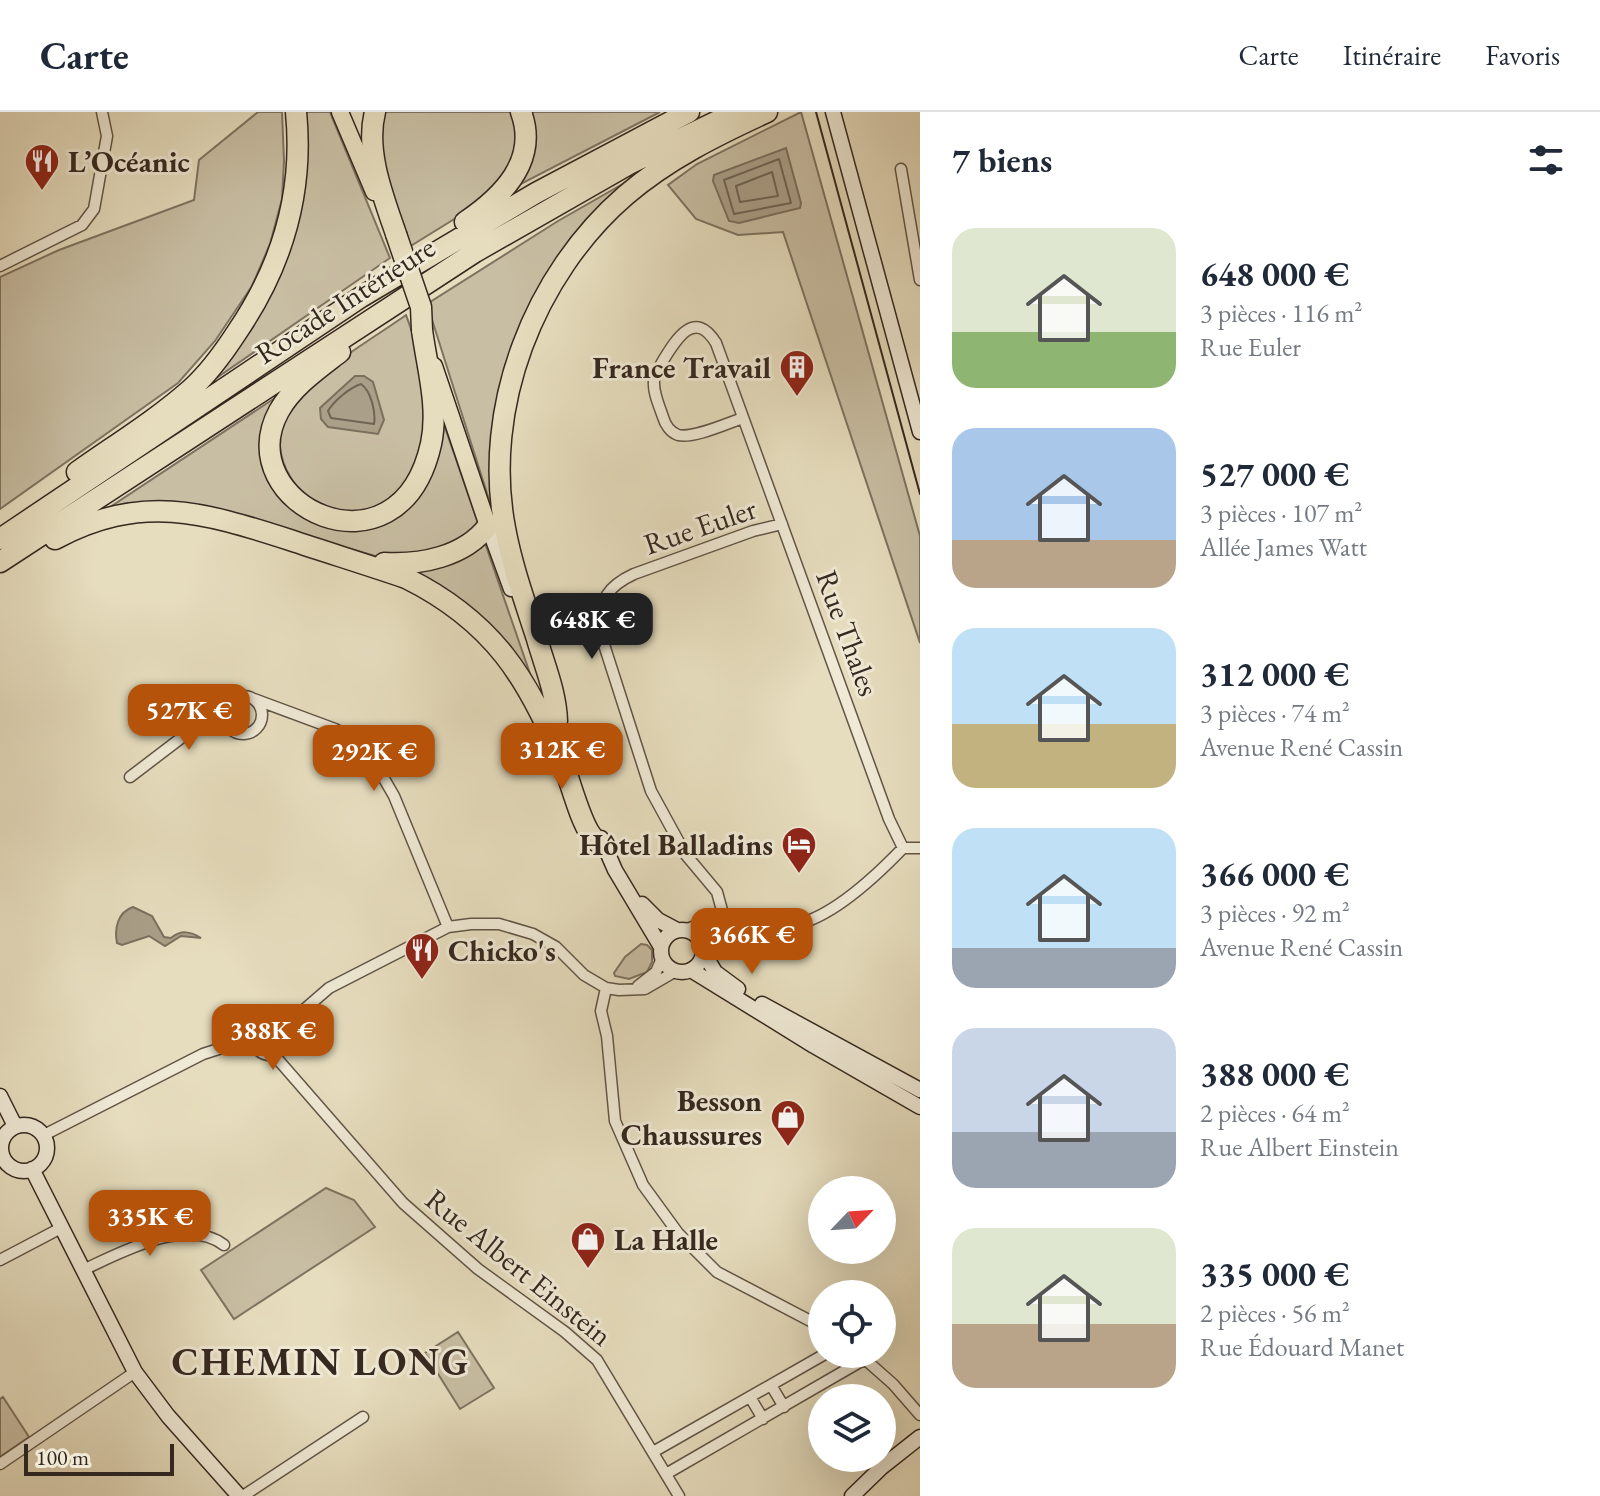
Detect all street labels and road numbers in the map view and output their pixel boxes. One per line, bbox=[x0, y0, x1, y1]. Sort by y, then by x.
street label: Rocade Intérieure bbox=[248, 227, 442, 373]
street label: Rue Euler bbox=[639, 489, 761, 563]
street label: Rue Thales bbox=[807, 565, 889, 701]
street label: Rue Albert Einstein bbox=[418, 1180, 621, 1354]

